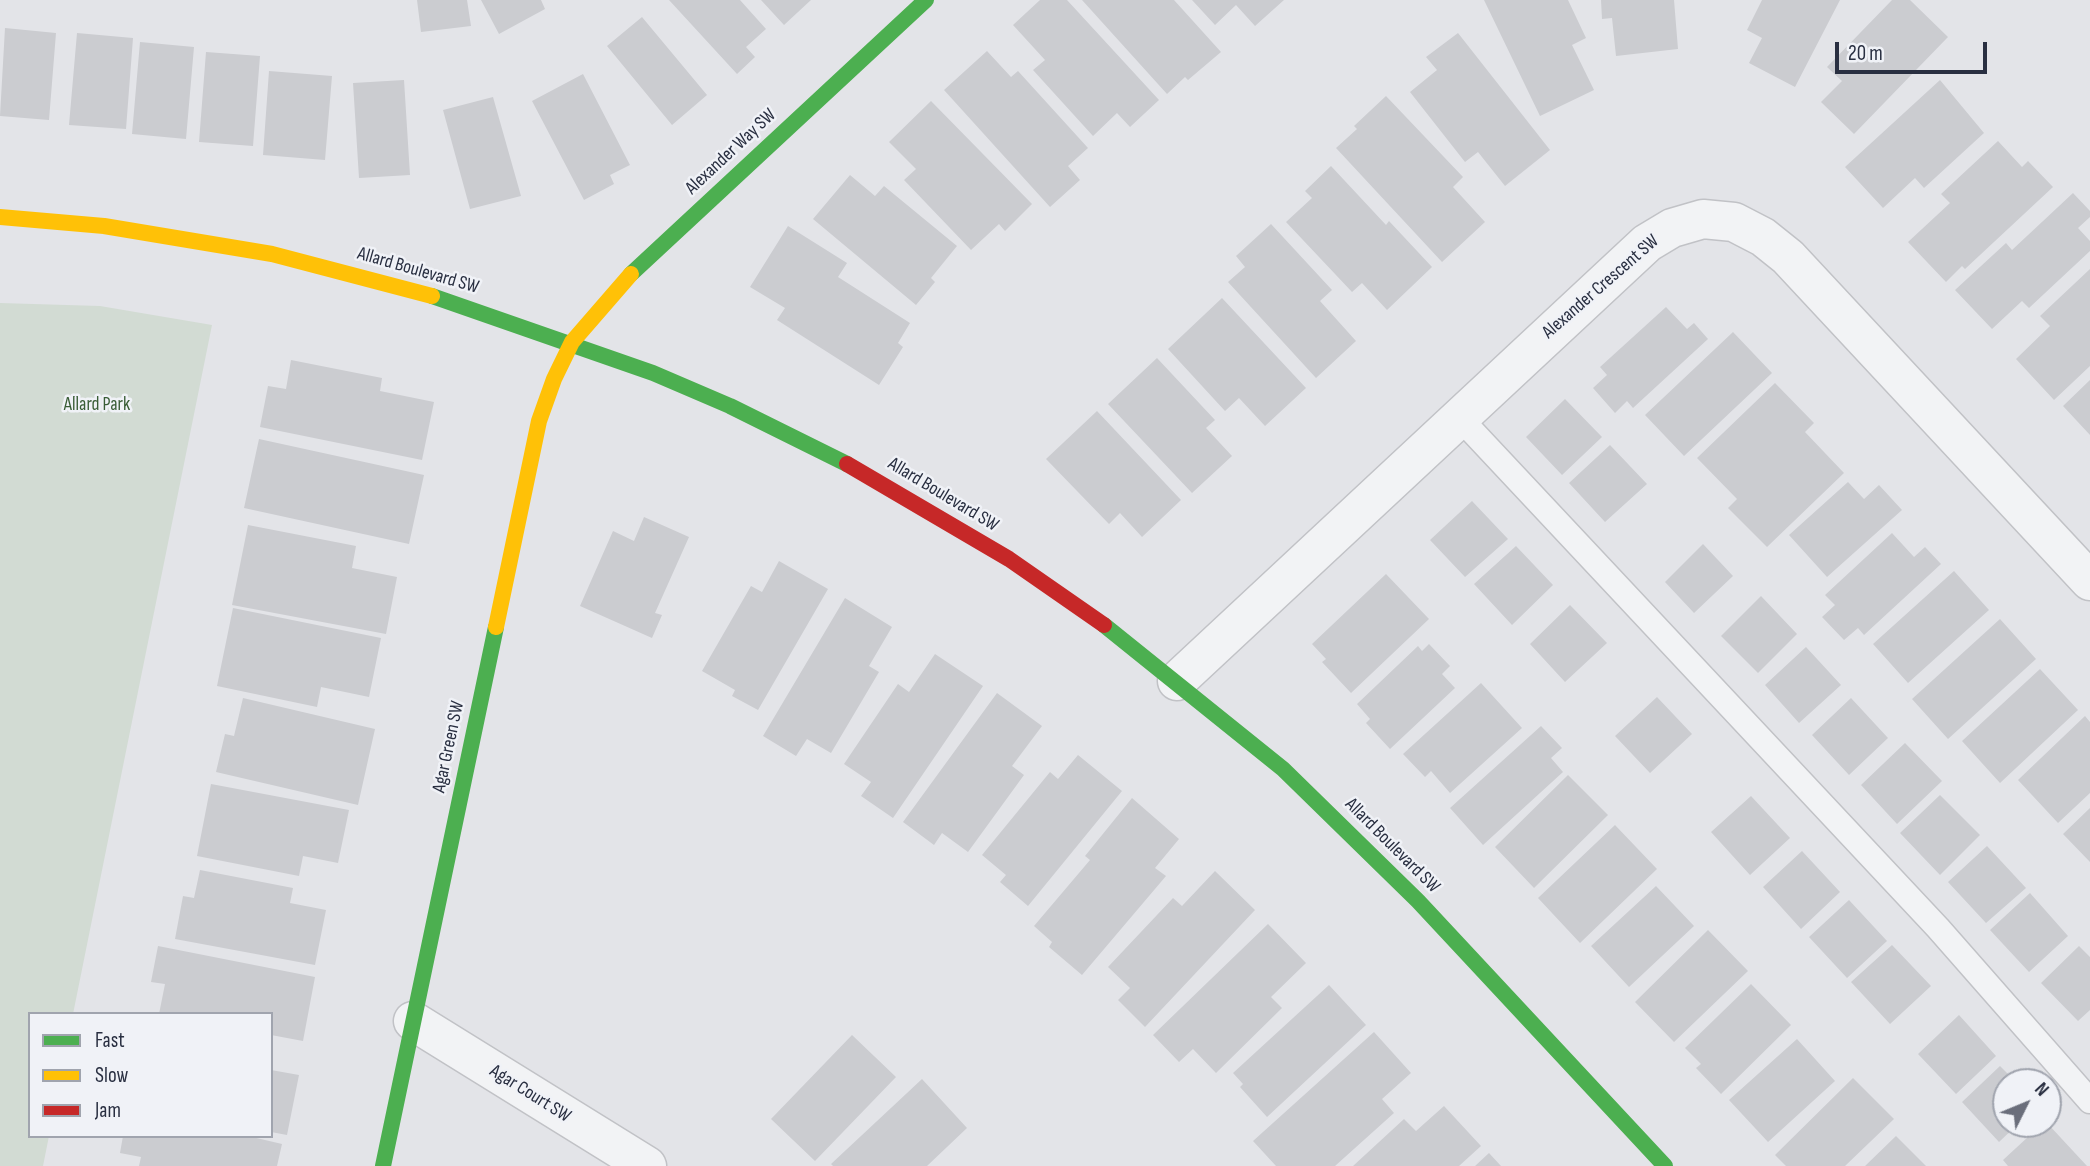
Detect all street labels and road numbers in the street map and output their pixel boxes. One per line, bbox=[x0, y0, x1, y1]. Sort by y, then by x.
street label: Alexander Way SW bbox=[681, 104, 781, 200]
street label: Alexander Crescent SW bbox=[1538, 230, 1664, 344]
street label: Allard Boulevard SW bbox=[355, 243, 481, 299]
street label: Allard Boulevard SW bbox=[883, 453, 1003, 537]
street label: Agar Green SW bbox=[428, 699, 470, 795]
street label: Allard Boulevard SW bbox=[1340, 794, 1444, 898]
street label: Agar Court SW bbox=[485, 1060, 575, 1128]

